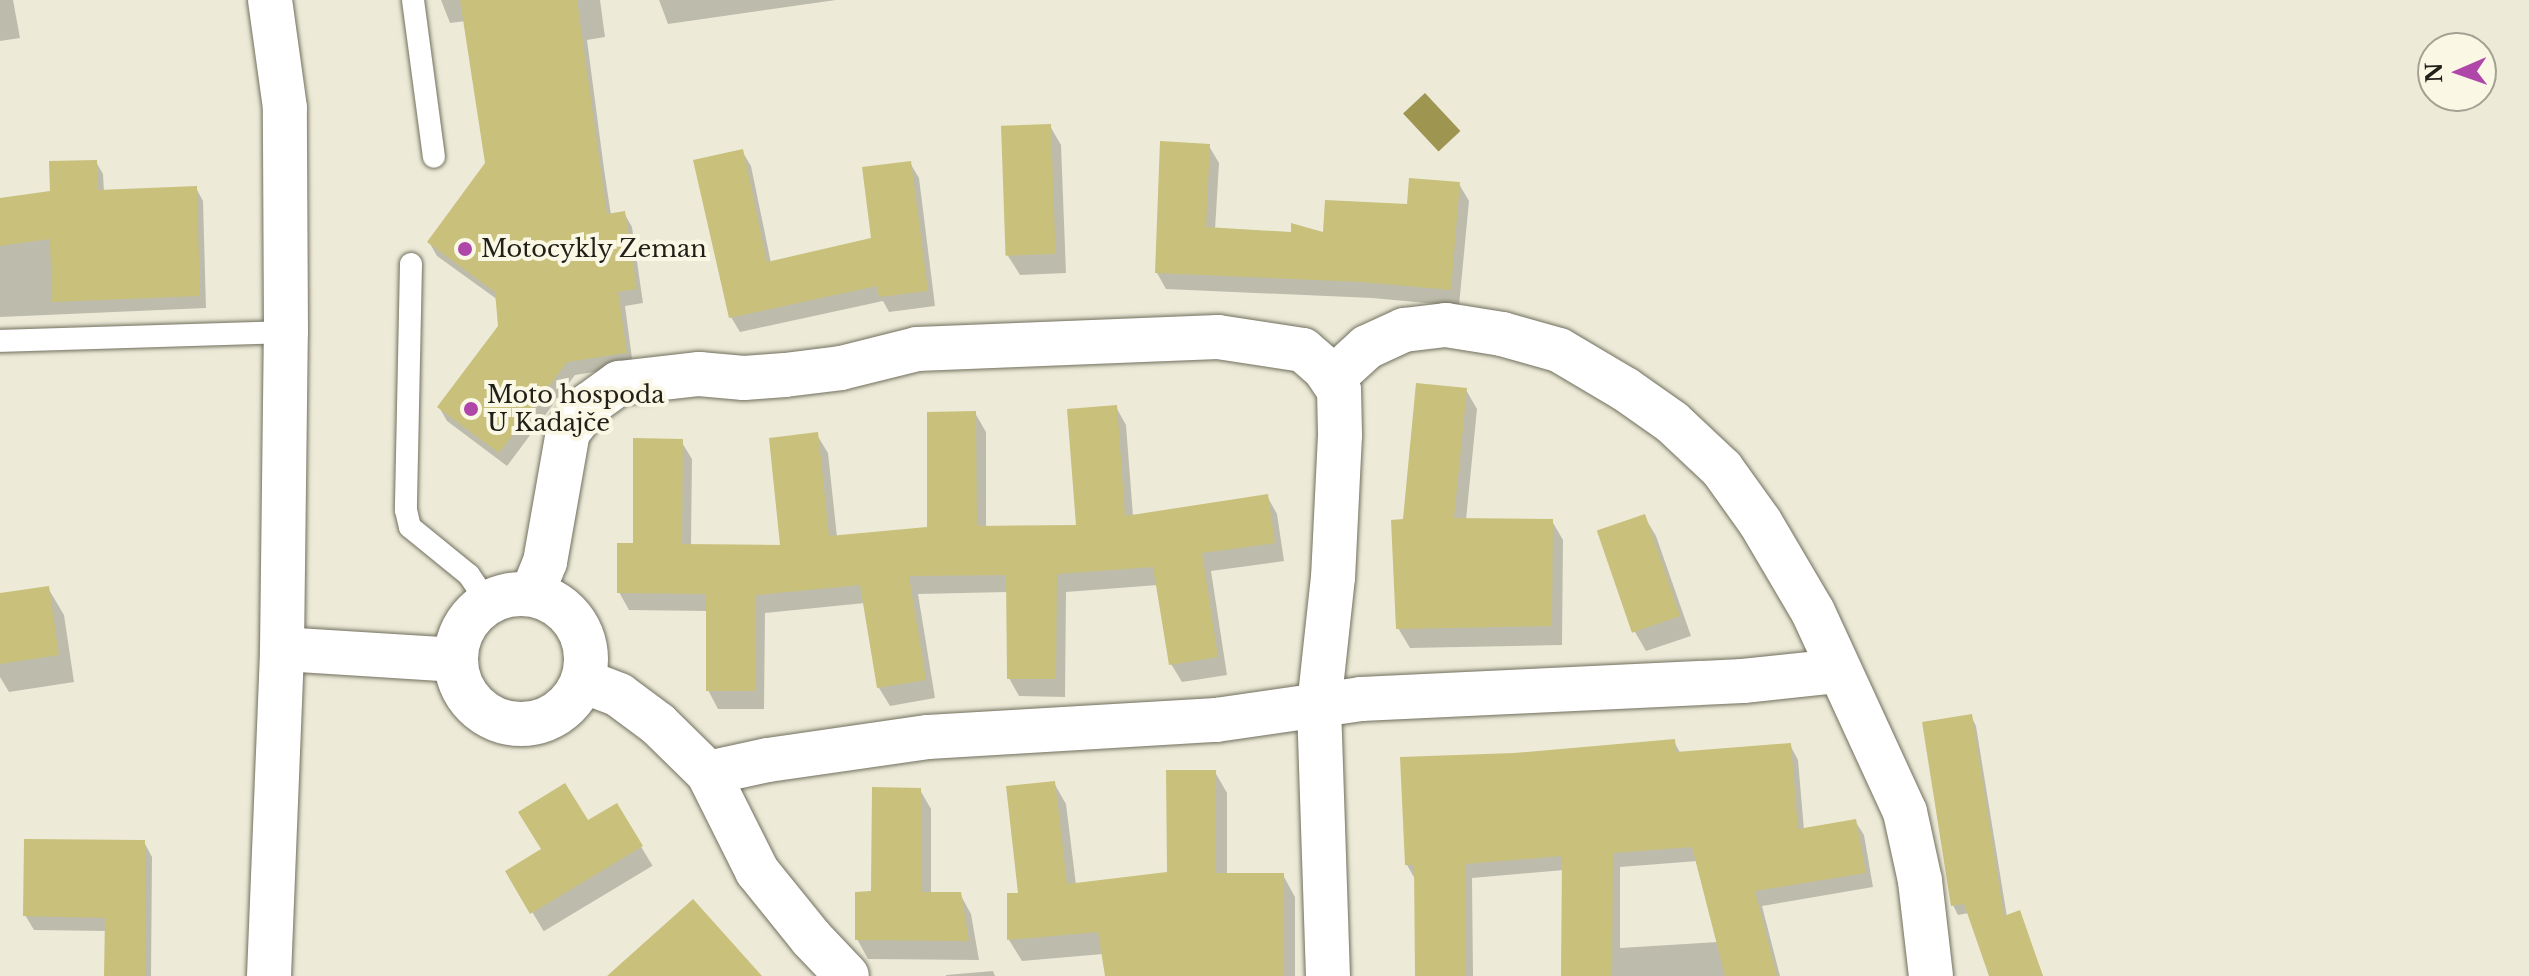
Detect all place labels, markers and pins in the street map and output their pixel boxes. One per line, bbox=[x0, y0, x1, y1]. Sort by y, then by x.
place label: Motocykly Zeman bbox=[481, 235, 707, 263]
marker: Motocykly Zeman bbox=[456, 240, 474, 258]
place label: Moto hospoda U Kadajče bbox=[487, 381, 664, 437]
marker: Moto hospoda U Kadajče bbox=[462, 400, 480, 418]

